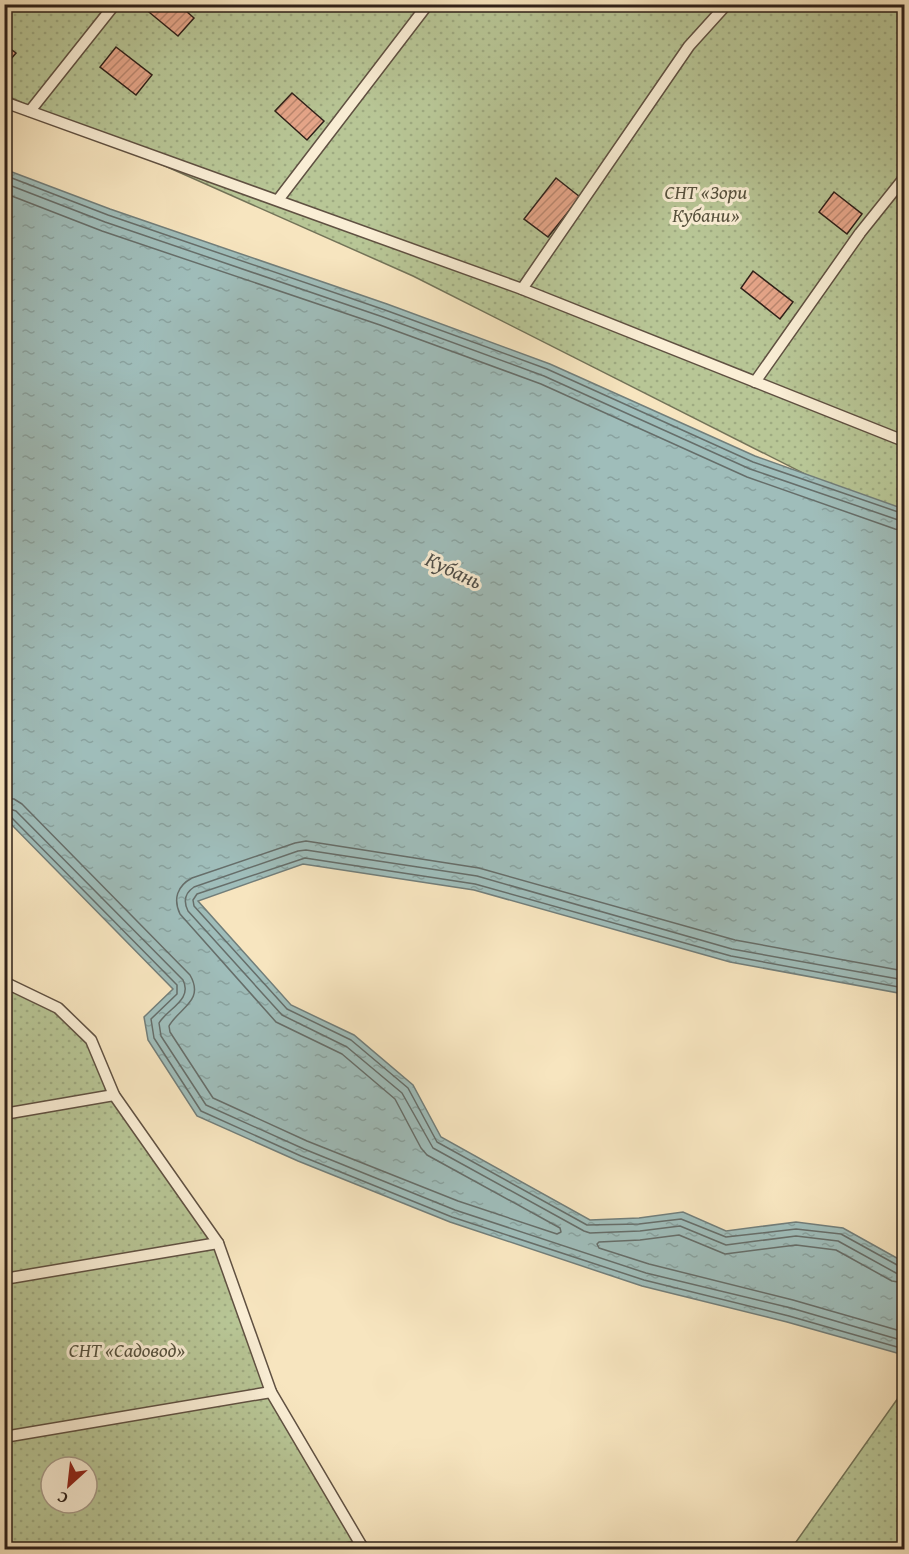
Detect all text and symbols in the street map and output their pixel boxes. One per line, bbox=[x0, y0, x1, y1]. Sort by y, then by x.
park label: СНТ «Зори Кубани» bbox=[665, 177, 747, 229]
water label: Кубань bbox=[421, 543, 487, 597]
park label: СНТ «Садовод» bbox=[69, 1335, 185, 1364]
north arrow bbox=[39, 1455, 99, 1515]
text: С bbox=[53, 1486, 72, 1511]

